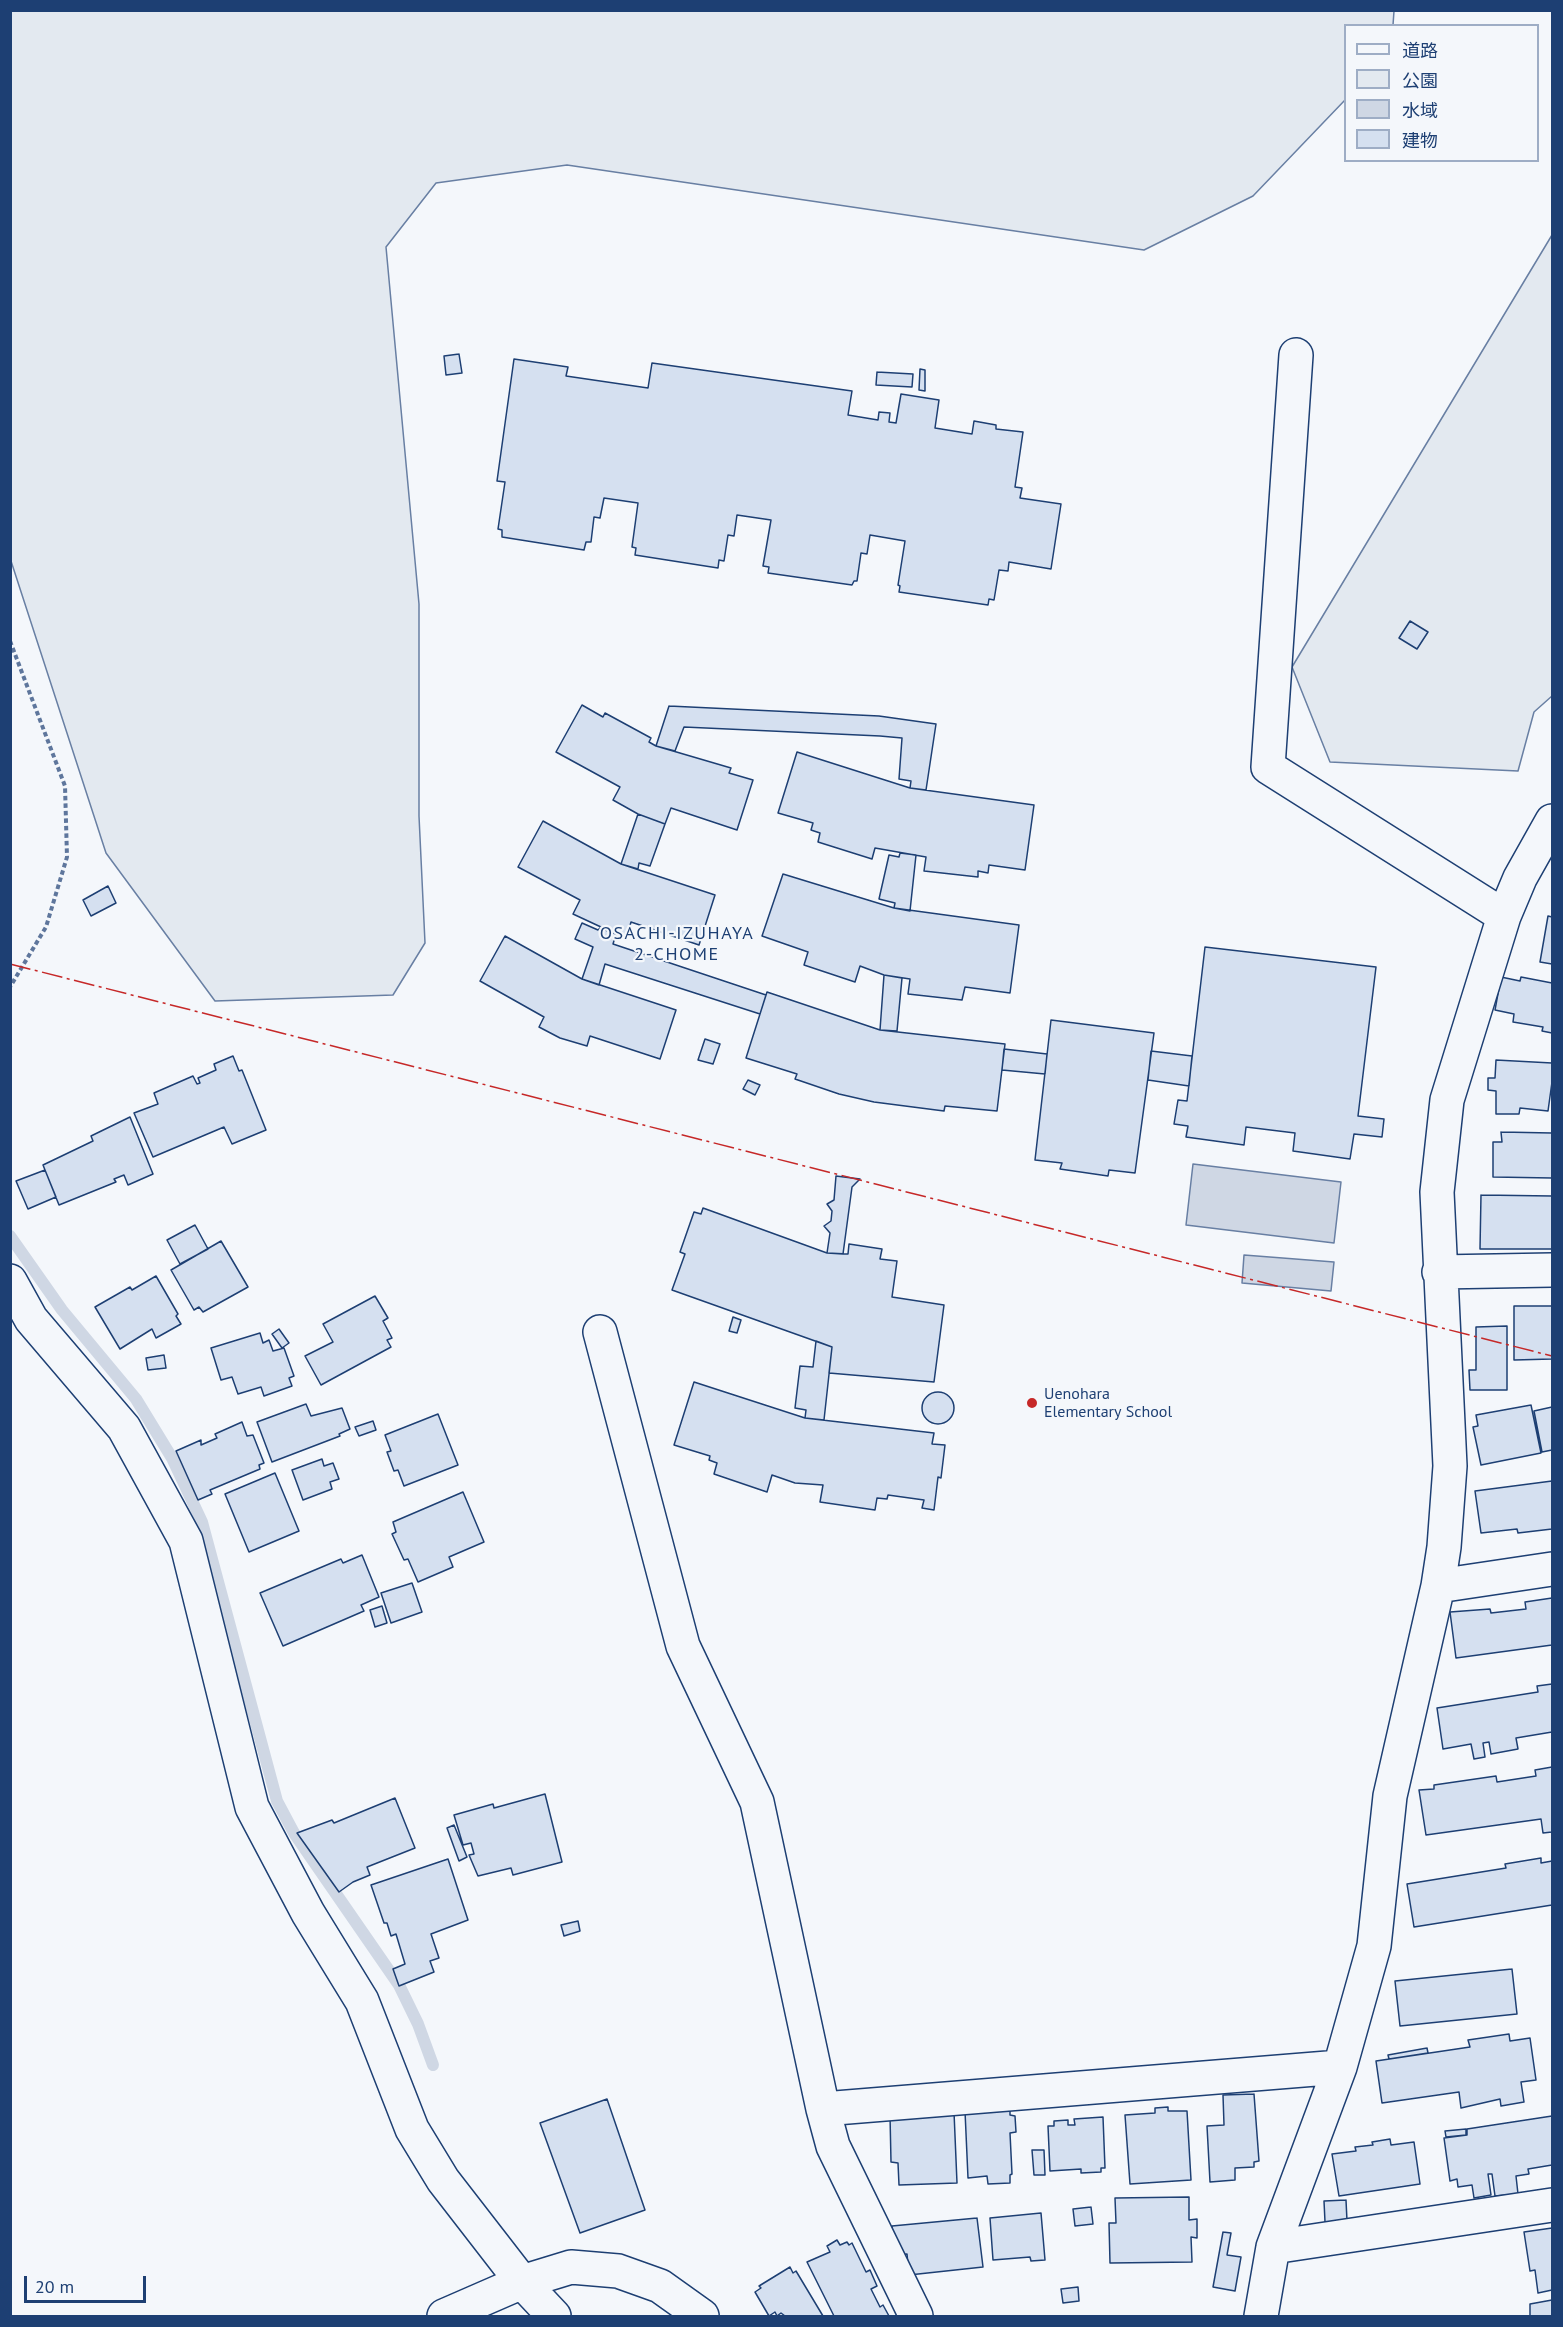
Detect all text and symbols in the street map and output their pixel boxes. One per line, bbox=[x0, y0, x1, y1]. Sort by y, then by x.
legend bbox=[1344, 24, 1539, 162]
text: 道路 bbox=[1402, 39, 1438, 62]
text: 公園 bbox=[1402, 69, 1438, 92]
text: 水域 bbox=[1402, 99, 1438, 122]
text: 建物 bbox=[1402, 129, 1438, 152]
district label: OSACHI-IZUHAYA 2-CHOME bbox=[600, 923, 754, 966]
place label: Uenohara Elementary School bbox=[1044, 1384, 1172, 1422]
marker: Uenohara Elementary School bbox=[1025, 1396, 1039, 1410]
scale bar bbox=[27, 2264, 148, 2302]
text: 20 m bbox=[35, 2275, 74, 2298]

